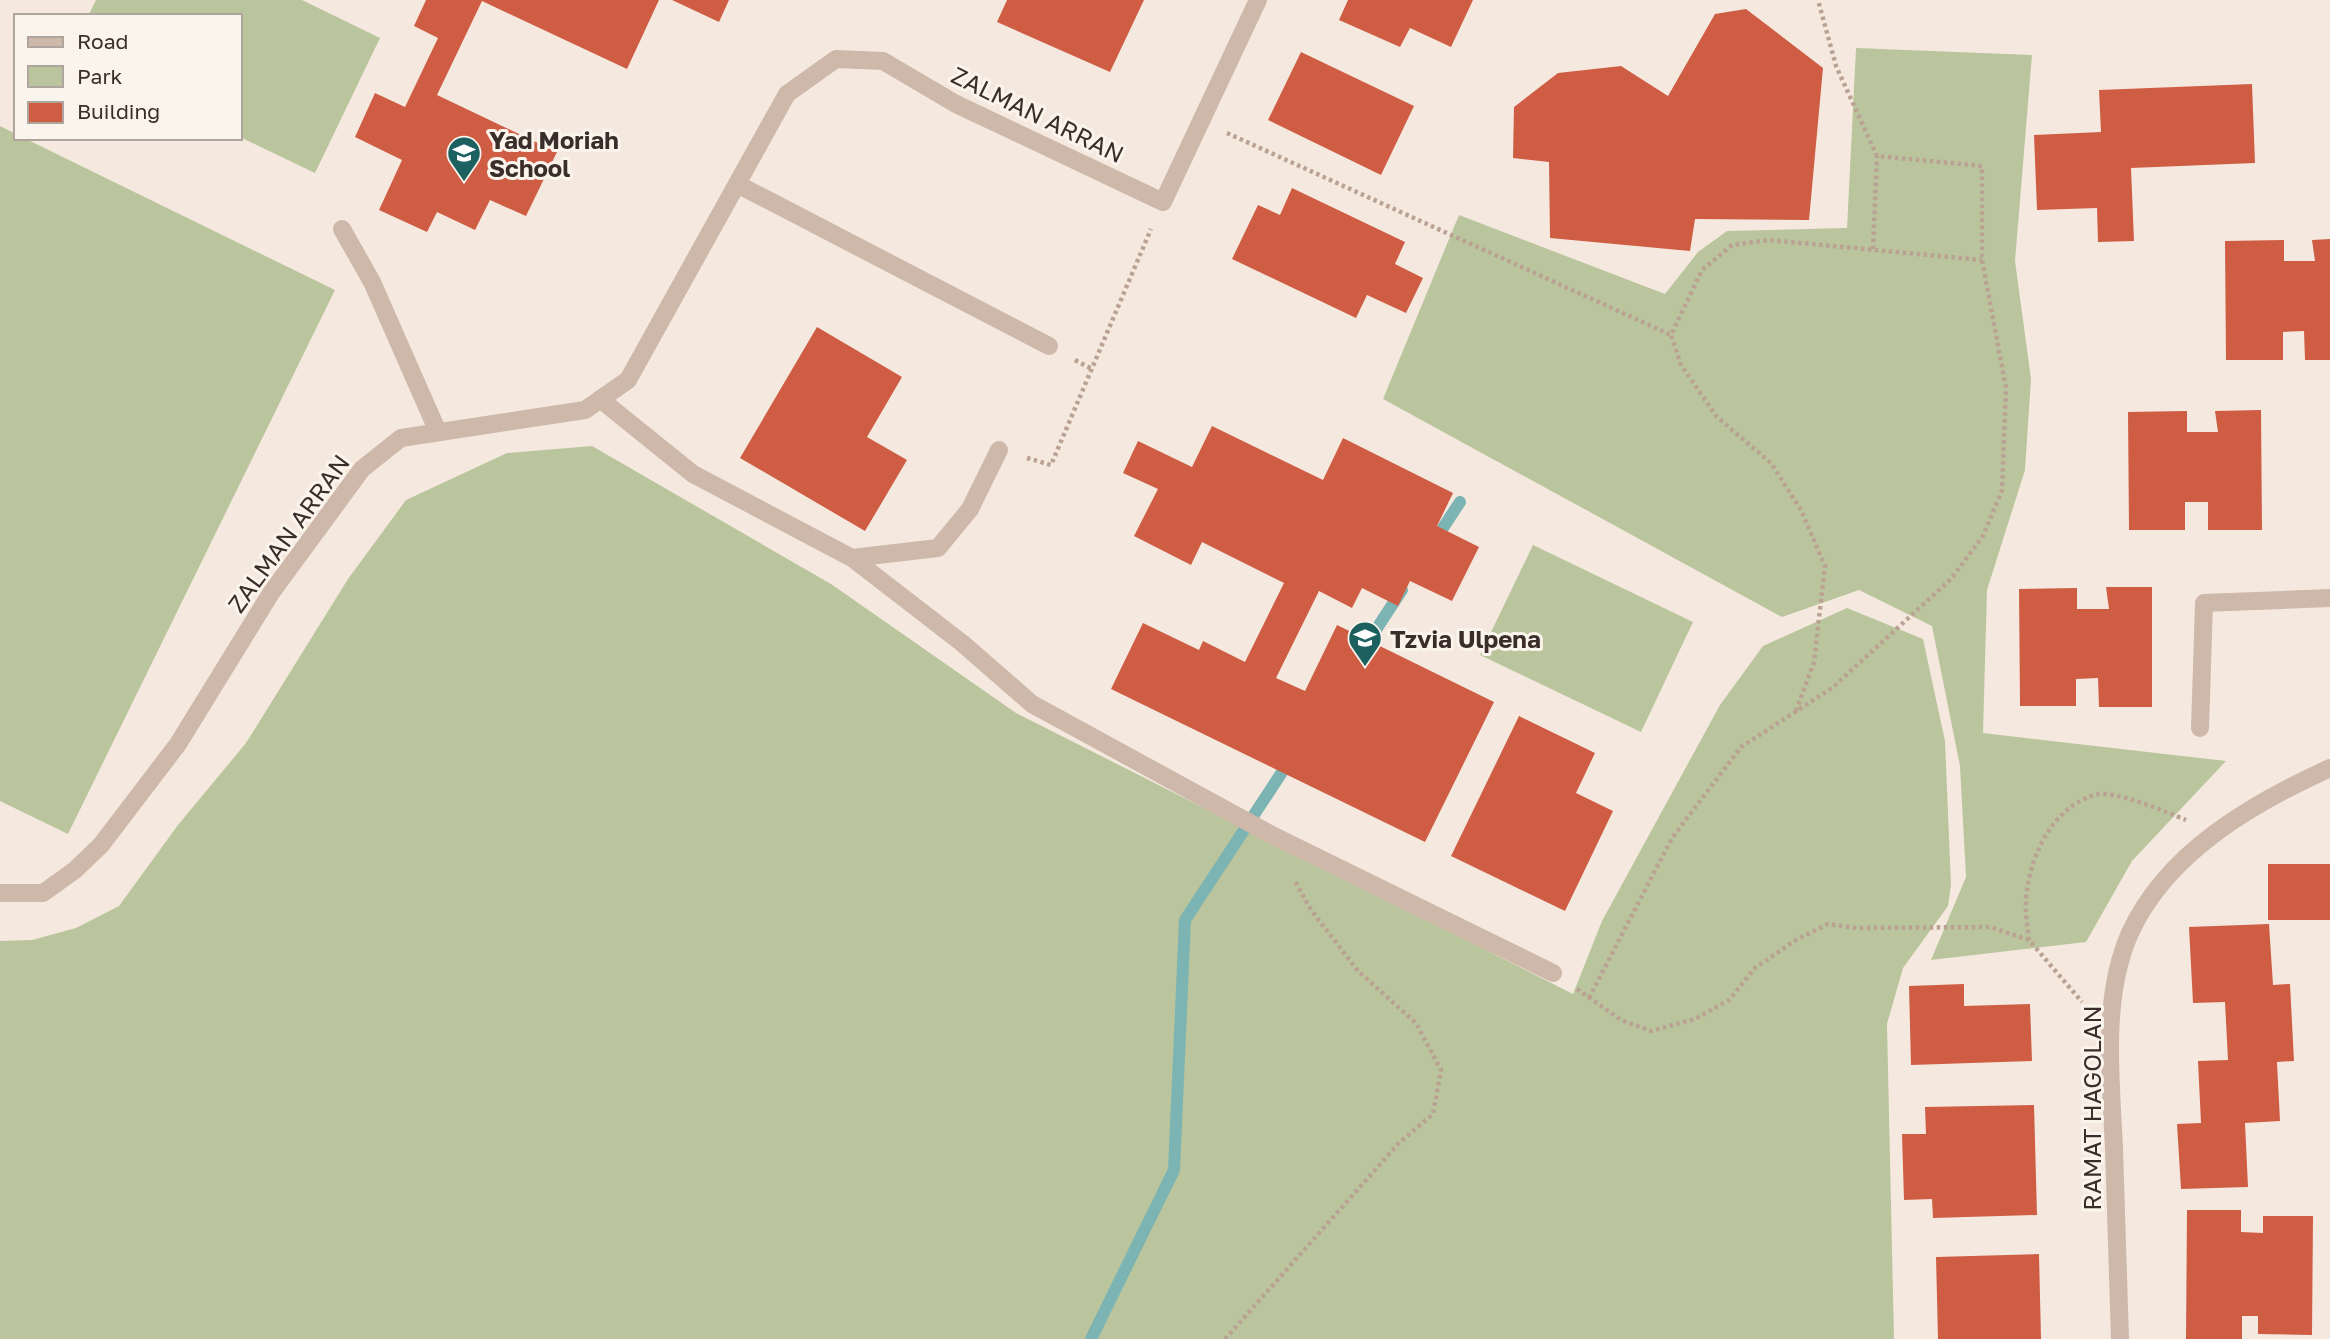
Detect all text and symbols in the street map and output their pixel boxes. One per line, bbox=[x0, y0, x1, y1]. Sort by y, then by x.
legend bbox=[14, 14, 242, 140]
text: Road bbox=[77, 28, 128, 54]
street label: ZALMAN ARRAN bbox=[947, 60, 1129, 168]
text: Park bbox=[77, 63, 123, 89]
text: Building bbox=[77, 98, 160, 124]
place label: Yad Moriah School bbox=[489, 125, 619, 182]
school or university icon: Yad Moriah School bbox=[445, 134, 483, 183]
street label: ZALMAN ARRAN bbox=[221, 448, 355, 618]
school or university icon: Tzvia Ulpena bbox=[1346, 619, 1384, 668]
place label: Tzvia Ulpena bbox=[1390, 624, 1541, 653]
street label: RAMAT HAGOLAN bbox=[2077, 1005, 2106, 1211]

